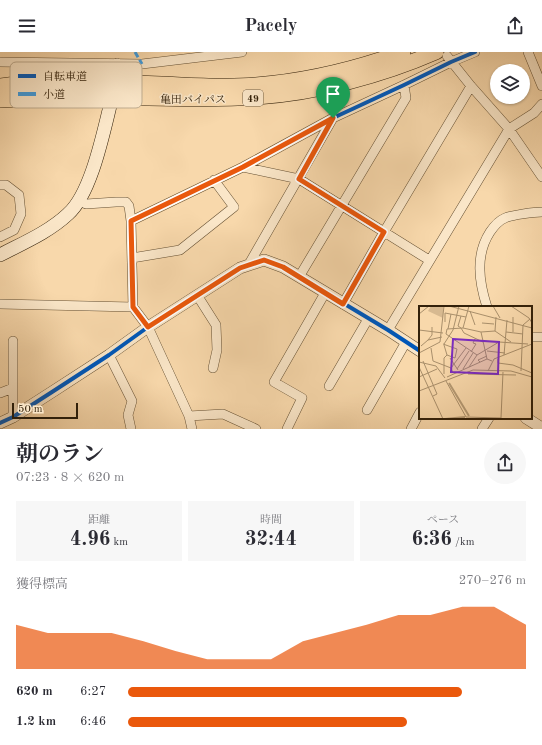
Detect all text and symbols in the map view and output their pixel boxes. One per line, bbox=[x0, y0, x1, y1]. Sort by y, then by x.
icon: menu bbox=[16, 15, 38, 37]
icon: share bbox=[504, 15, 526, 37]
text: Pacely bbox=[245, 17, 297, 35]
legend bbox=[10, 62, 142, 108]
map controls bbox=[490, 64, 530, 104]
button: layers bbox=[490, 64, 530, 104]
text: 自転車道 bbox=[43, 70, 87, 83]
pin bbox=[316, 77, 350, 118]
icon: arrive bbox=[322, 83, 344, 105]
text: 小道 bbox=[43, 88, 65, 101]
road number: 49 bbox=[243, 90, 263, 106]
street label: 亀田バイパス bbox=[160, 93, 226, 106]
inset map bbox=[419, 306, 532, 419]
scale bar bbox=[12, 401, 78, 420]
text: 50 m bbox=[18, 404, 43, 415]
button: share bbox=[484, 442, 526, 484]
text: 朝のラン bbox=[16, 444, 104, 466]
text: 07:23 · 8 × 620 m bbox=[16, 471, 124, 484]
text: 距離 bbox=[88, 515, 110, 526]
text: 時間 bbox=[260, 515, 282, 526]
text: ペース bbox=[427, 515, 459, 526]
text: 4.96 bbox=[70, 530, 110, 550]
text: 32:44 bbox=[245, 530, 297, 550]
text: 6:36 bbox=[412, 530, 452, 550]
text: km bbox=[110, 537, 128, 548]
text: /km bbox=[452, 537, 474, 548]
text: 270–276 m bbox=[459, 574, 526, 587]
text: 獲得標高 bbox=[16, 578, 68, 591]
text: 620 m bbox=[16, 685, 53, 698]
text: 6:27 bbox=[80, 685, 106, 698]
text: 1.2 km bbox=[16, 715, 56, 728]
text: 6:46 bbox=[80, 715, 106, 728]

